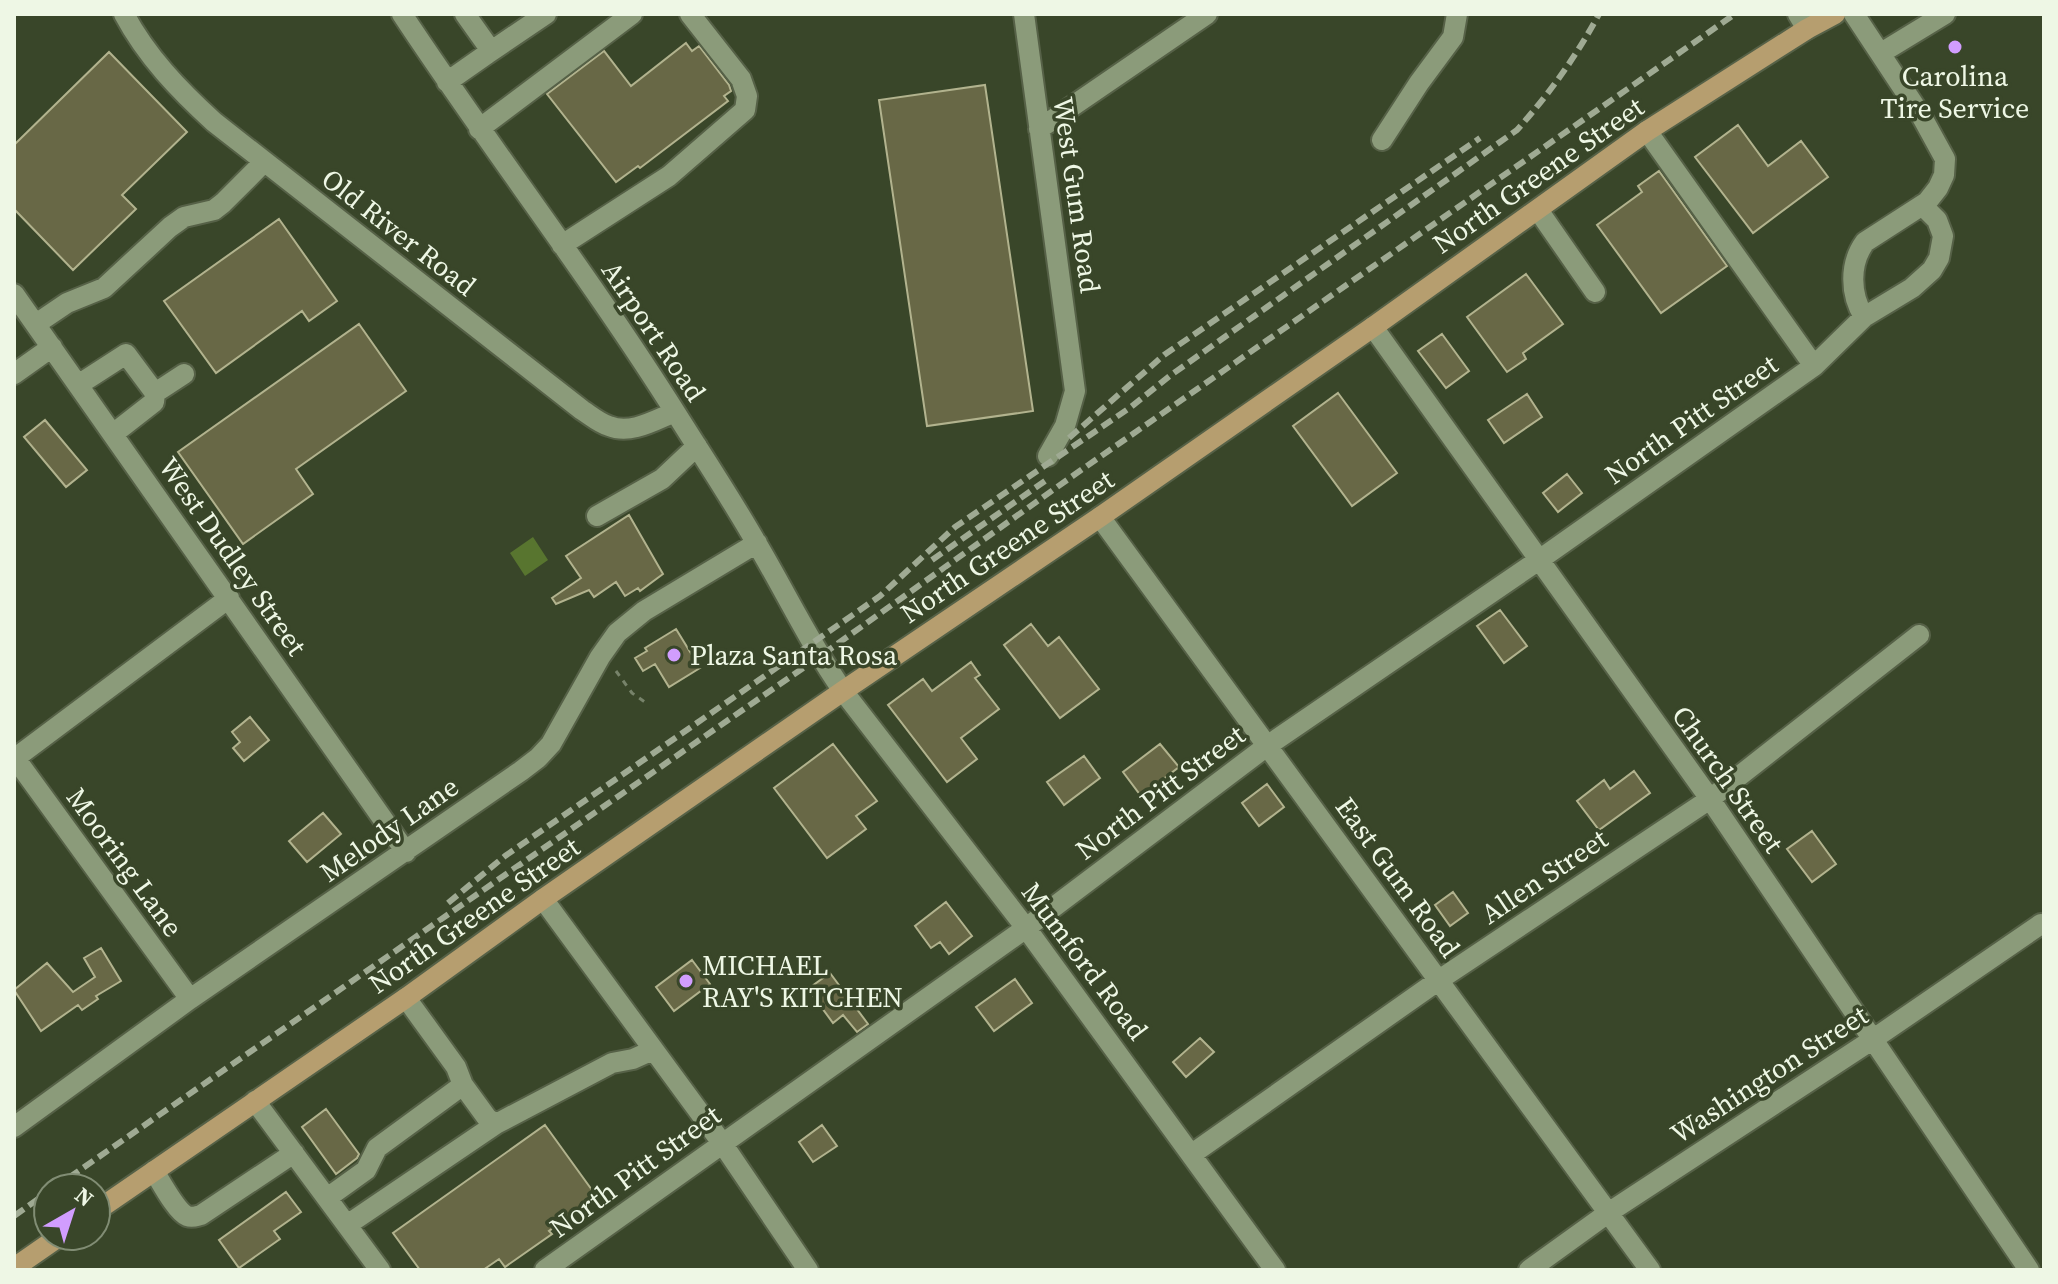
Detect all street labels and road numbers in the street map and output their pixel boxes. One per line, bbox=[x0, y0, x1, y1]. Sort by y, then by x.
street label: North Greene Street bbox=[1425, 87, 1652, 262]
street label: West Gum Road bbox=[1044, 95, 1110, 296]
street label: Old River Road bbox=[314, 160, 484, 304]
street label: Airport Road bbox=[593, 253, 715, 409]
street label: North Pitt Street bbox=[1597, 345, 1786, 493]
street label: West Dudley Street bbox=[150, 449, 316, 664]
street label: North Greene Street bbox=[893, 460, 1122, 632]
street label: Church Street bbox=[1663, 698, 1793, 861]
street label: North Pitt Street bbox=[1068, 715, 1253, 868]
street label: Melody Lane bbox=[312, 767, 466, 891]
street label: Mooring Lane bbox=[58, 780, 192, 944]
street label: East Gum Road bbox=[1327, 789, 1469, 965]
street label: Allen Street bbox=[1473, 819, 1616, 932]
street label: North Greene Street bbox=[361, 827, 588, 1002]
street label: Mumford Road bbox=[1013, 874, 1157, 1048]
street label: Washington Street bbox=[1663, 995, 1876, 1152]
street label: North Pitt Street bbox=[542, 1095, 729, 1246]

